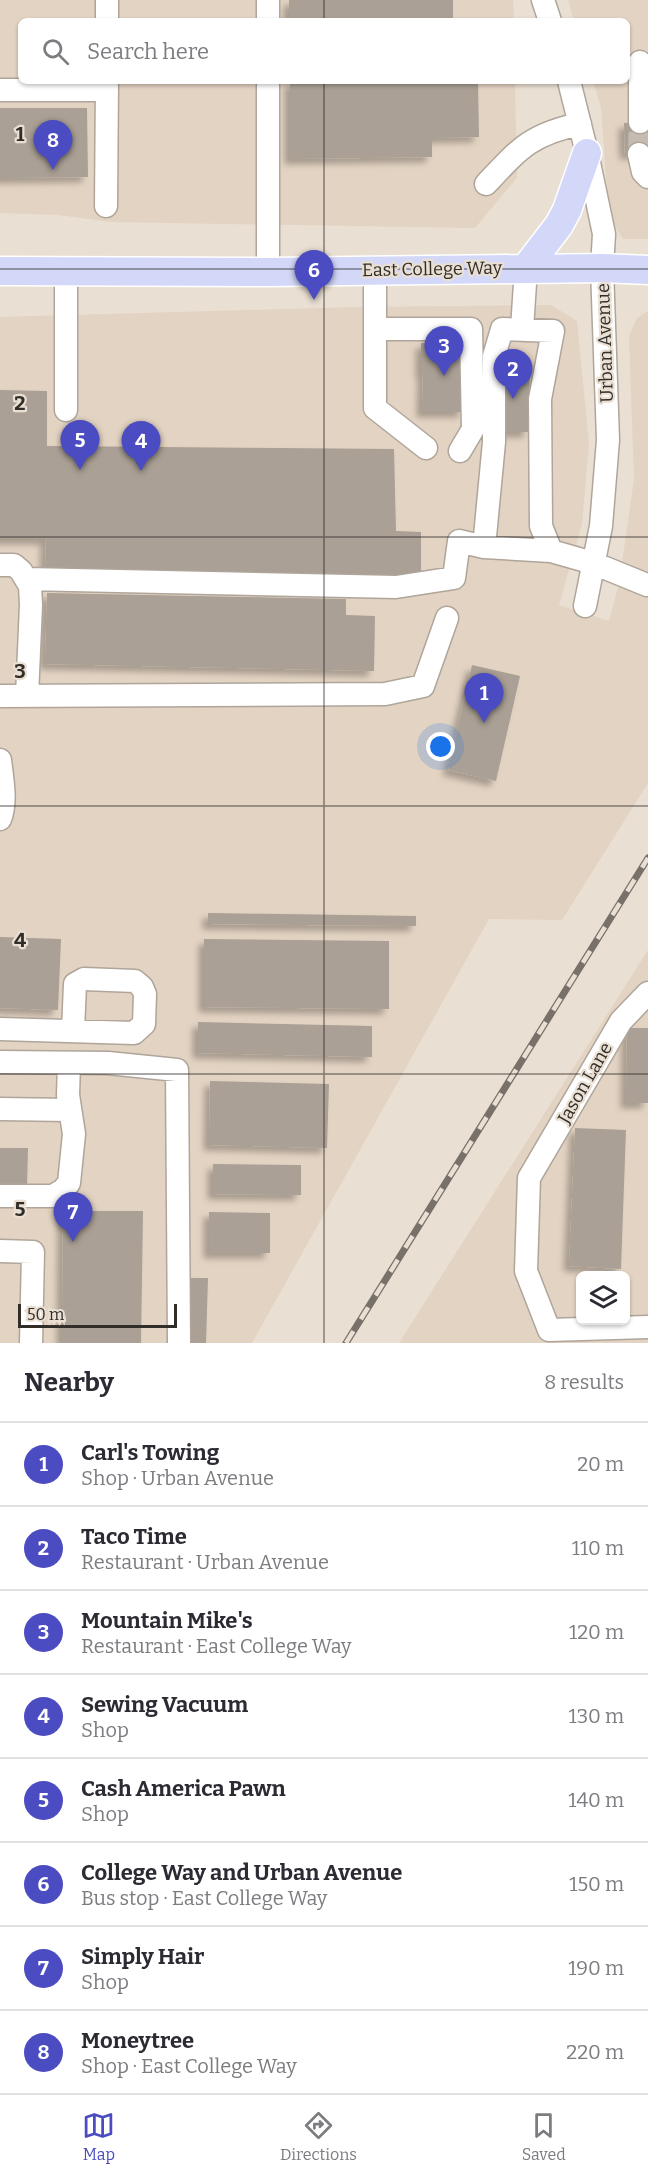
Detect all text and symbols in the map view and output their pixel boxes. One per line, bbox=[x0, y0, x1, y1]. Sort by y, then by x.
search box bbox=[18, 18, 630, 84]
icon: search bbox=[39, 35, 72, 68]
text: Search here bbox=[87, 38, 209, 65]
pin: 8 bbox=[34, 120, 72, 170]
text: 1 bbox=[16, 122, 25, 146]
pin: 6 bbox=[294, 250, 334, 300]
street label: East College Way bbox=[362, 257, 503, 281]
street label: Urban Avenue bbox=[592, 283, 618, 403]
pin: 3 bbox=[424, 326, 464, 376]
pin: 2 bbox=[494, 350, 532, 399]
text: 2 bbox=[14, 391, 26, 415]
pin: 5 bbox=[60, 420, 100, 470]
pin: 4 bbox=[122, 422, 160, 471]
text: 3 bbox=[14, 659, 26, 683]
pin: 1 bbox=[464, 674, 504, 723]
your location bbox=[426, 732, 455, 761]
text: 4 bbox=[14, 928, 26, 952]
street label: Jason Lane bbox=[552, 1038, 617, 1128]
pin: 7 bbox=[54, 1192, 92, 1242]
text: 5 bbox=[15, 1197, 26, 1221]
map controls bbox=[576, 1271, 630, 1325]
button: layers bbox=[576, 1271, 630, 1325]
scale bar bbox=[18, 1301, 177, 1328]
text: 50 m bbox=[27, 1305, 64, 1324]
text: Nearby bbox=[24, 1367, 114, 1398]
text: 8 results bbox=[544, 1370, 624, 1394]
text: Carl's Towing bbox=[81, 1439, 219, 1466]
text: 1 bbox=[39, 1452, 48, 1476]
text: 20 m bbox=[577, 1452, 624, 1476]
text: Shop · Urban Avenue bbox=[81, 1466, 274, 1490]
text: Taco Time bbox=[81, 1523, 187, 1550]
text: 2 bbox=[38, 1536, 49, 1560]
text: 110 m bbox=[572, 1536, 624, 1560]
text: Restaurant · Urban Avenue bbox=[81, 1550, 329, 1574]
text: Mountain Mike's bbox=[81, 1607, 253, 1634]
text: 3 bbox=[38, 1620, 49, 1644]
text: 120 m bbox=[569, 1620, 624, 1644]
text: Restaurant · East College Way bbox=[81, 1634, 352, 1658]
text: Sewing Vacuum bbox=[81, 1691, 248, 1718]
text: 4 bbox=[37, 1704, 50, 1728]
text: 130 m bbox=[569, 1704, 624, 1728]
text: Shop bbox=[81, 1718, 129, 1742]
text: Cash America Pawn bbox=[81, 1775, 286, 1802]
text: 5 bbox=[38, 1788, 49, 1812]
text: 140 m bbox=[568, 1788, 624, 1812]
text: Shop bbox=[81, 1802, 129, 1826]
text: College Way and Urban Avenue bbox=[81, 1859, 402, 1886]
text: 6 bbox=[38, 1872, 49, 1896]
text: 150 m bbox=[569, 1872, 624, 1896]
text: Bus stop · East College Way bbox=[81, 1886, 327, 1910]
text: Simply Hair bbox=[81, 1943, 204, 1970]
text: 7 bbox=[38, 1956, 49, 1980]
text: 190 m bbox=[568, 1956, 624, 1980]
text: Shop bbox=[81, 1970, 129, 1994]
text: Moneytree bbox=[81, 2027, 194, 2054]
text: 8 bbox=[37, 2040, 50, 2064]
text: 220 m bbox=[566, 2040, 624, 2064]
text: Shop · East College Way bbox=[81, 2054, 297, 2078]
tab: Map bbox=[82, 2109, 115, 2164]
tab: Directions bbox=[280, 2109, 357, 2164]
tab: Saved bbox=[522, 2109, 566, 2164]

